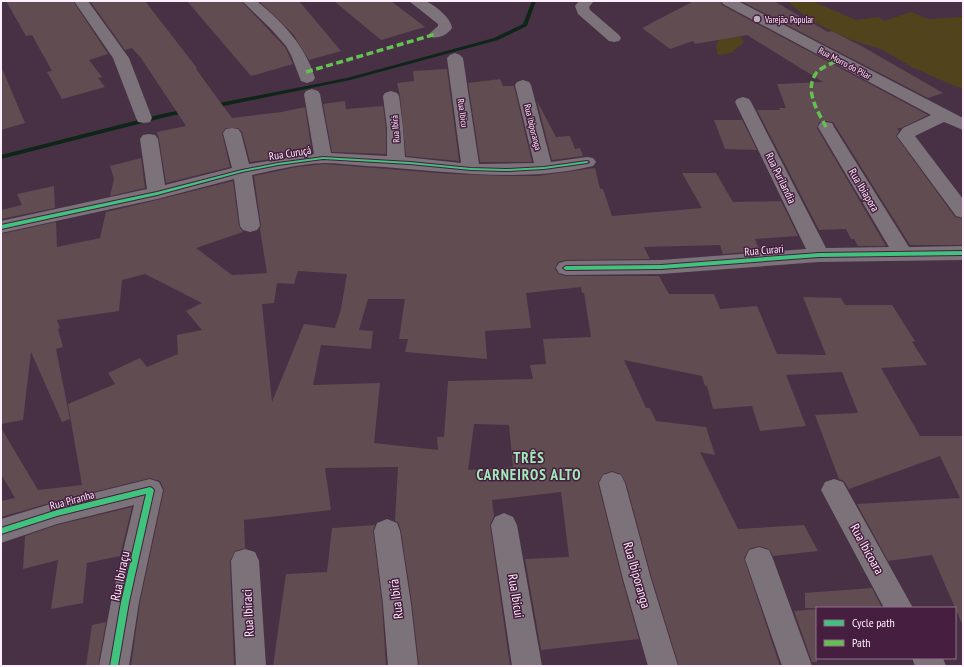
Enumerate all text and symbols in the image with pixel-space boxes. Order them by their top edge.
marker: Varejão Popular [752,14,762,24]
place label: Varejão Popular [764,14,814,26]
street label: Rua Morro do Pilar [817,45,874,82]
street label: Rua Ibicu [456,98,470,128]
street label: Rua Ibiporanga [522,103,544,152]
street label: Rua Ibirá [389,114,401,143]
street label: Rua Curuçá [268,143,312,163]
street label: Rua Purilandia [763,150,799,206]
street label: Rua Ibiapora [846,166,882,214]
street label: Rua Curari [744,241,784,259]
district label: TRÊS CARNEIROS ALTO [476,448,582,484]
street label: Rua Piranha [48,487,96,513]
street label: Rua Ibicoara [846,521,888,577]
street label: Rua Ibiporanga [619,540,655,610]
street label: Rua Ibiraçu [106,550,134,602]
street label: Rua Ibicui [504,573,528,619]
street label: Rua Ibirá [385,578,407,620]
street label: Rua Ibiraci [238,589,258,637]
legend [816,607,956,659]
text: Cycle path [852,615,895,630]
text: Path [852,635,870,650]

